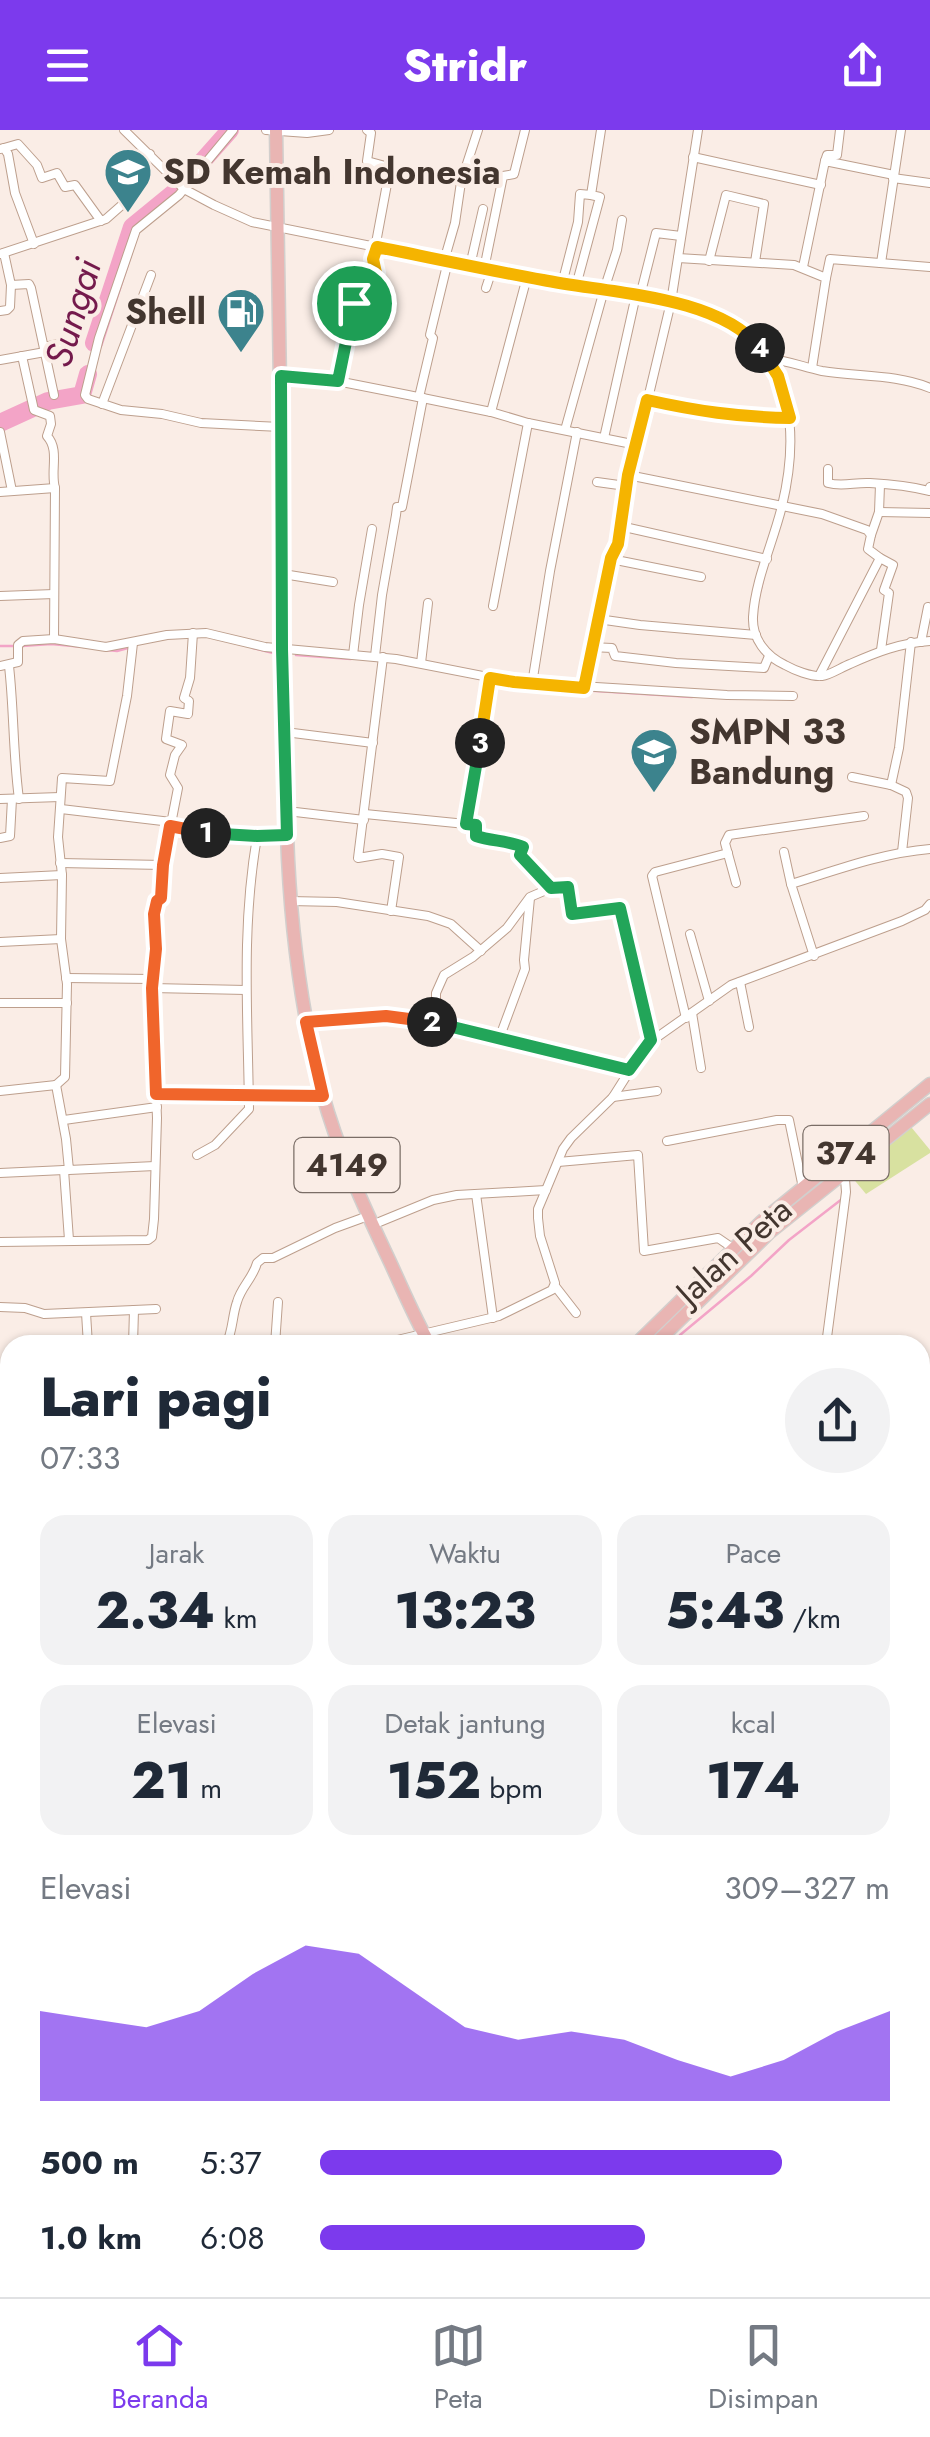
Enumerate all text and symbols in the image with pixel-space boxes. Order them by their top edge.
text: Stridr [403,33,527,98]
icon: menu [40,38,95,93]
icon: share [835,38,890,93]
school or university icon: SD Kemah Indonesia [102,146,154,214]
place label: SD Kemah Indonesia [163,147,501,197]
water label: Sungai [30,251,115,374]
pin [312,261,397,346]
icon: arrive [327,276,382,331]
fuel station icon: Shell [215,286,267,354]
place label: Shell [125,287,206,337]
pin: 4 [735,323,785,373]
text: 4 [750,327,770,368]
place label: SMPN 33 Bandung [689,707,846,797]
pin: 3 [455,718,505,768]
text: 3 [471,722,489,763]
school or university icon: SMPN 33 Bandung [628,726,680,794]
pin: 1 [181,808,231,858]
text: 1 [199,812,213,853]
pin: 2 [407,997,457,1047]
text: 2 [423,1001,441,1042]
road number: 374 [804,1126,888,1180]
road number: 4149 [294,1138,400,1192]
street label: Jalan Peta [662,1185,803,1319]
text: Lari pagi [40,1357,272,1437]
button: share [785,1368,890,1473]
text: 07:33 [40,1435,121,1481]
text: Jarak [149,1533,204,1574]
text: Waktu [429,1533,501,1574]
text: Pace [725,1533,781,1574]
text: 2.34 [96,1574,215,1647]
text: 13:23 [394,1574,536,1647]
text: 5:43 [666,1574,784,1647]
text: km [215,1598,258,1639]
text: /km [784,1598,841,1639]
text: Elevasi [137,1703,217,1744]
text: Detak jantung [384,1703,546,1744]
text: kcal [731,1703,776,1744]
text: 21 [131,1744,192,1817]
text: 152 [387,1744,481,1817]
text: 174 [706,1744,800,1817]
text: m [192,1768,222,1809]
text: bpm [481,1768,543,1809]
text: Elevasi [40,1865,132,1911]
text: 309–327 m [724,1865,890,1911]
text: 500 m [40,2140,139,2186]
text: 5:37 [200,2140,261,2186]
text: 1.0 km [40,2215,142,2261]
text: 6:08 [200,2215,265,2261]
tab: Beranda [111,2318,208,2419]
tab: Peta [431,2318,486,2419]
tab: Disimpan [708,2318,819,2419]

